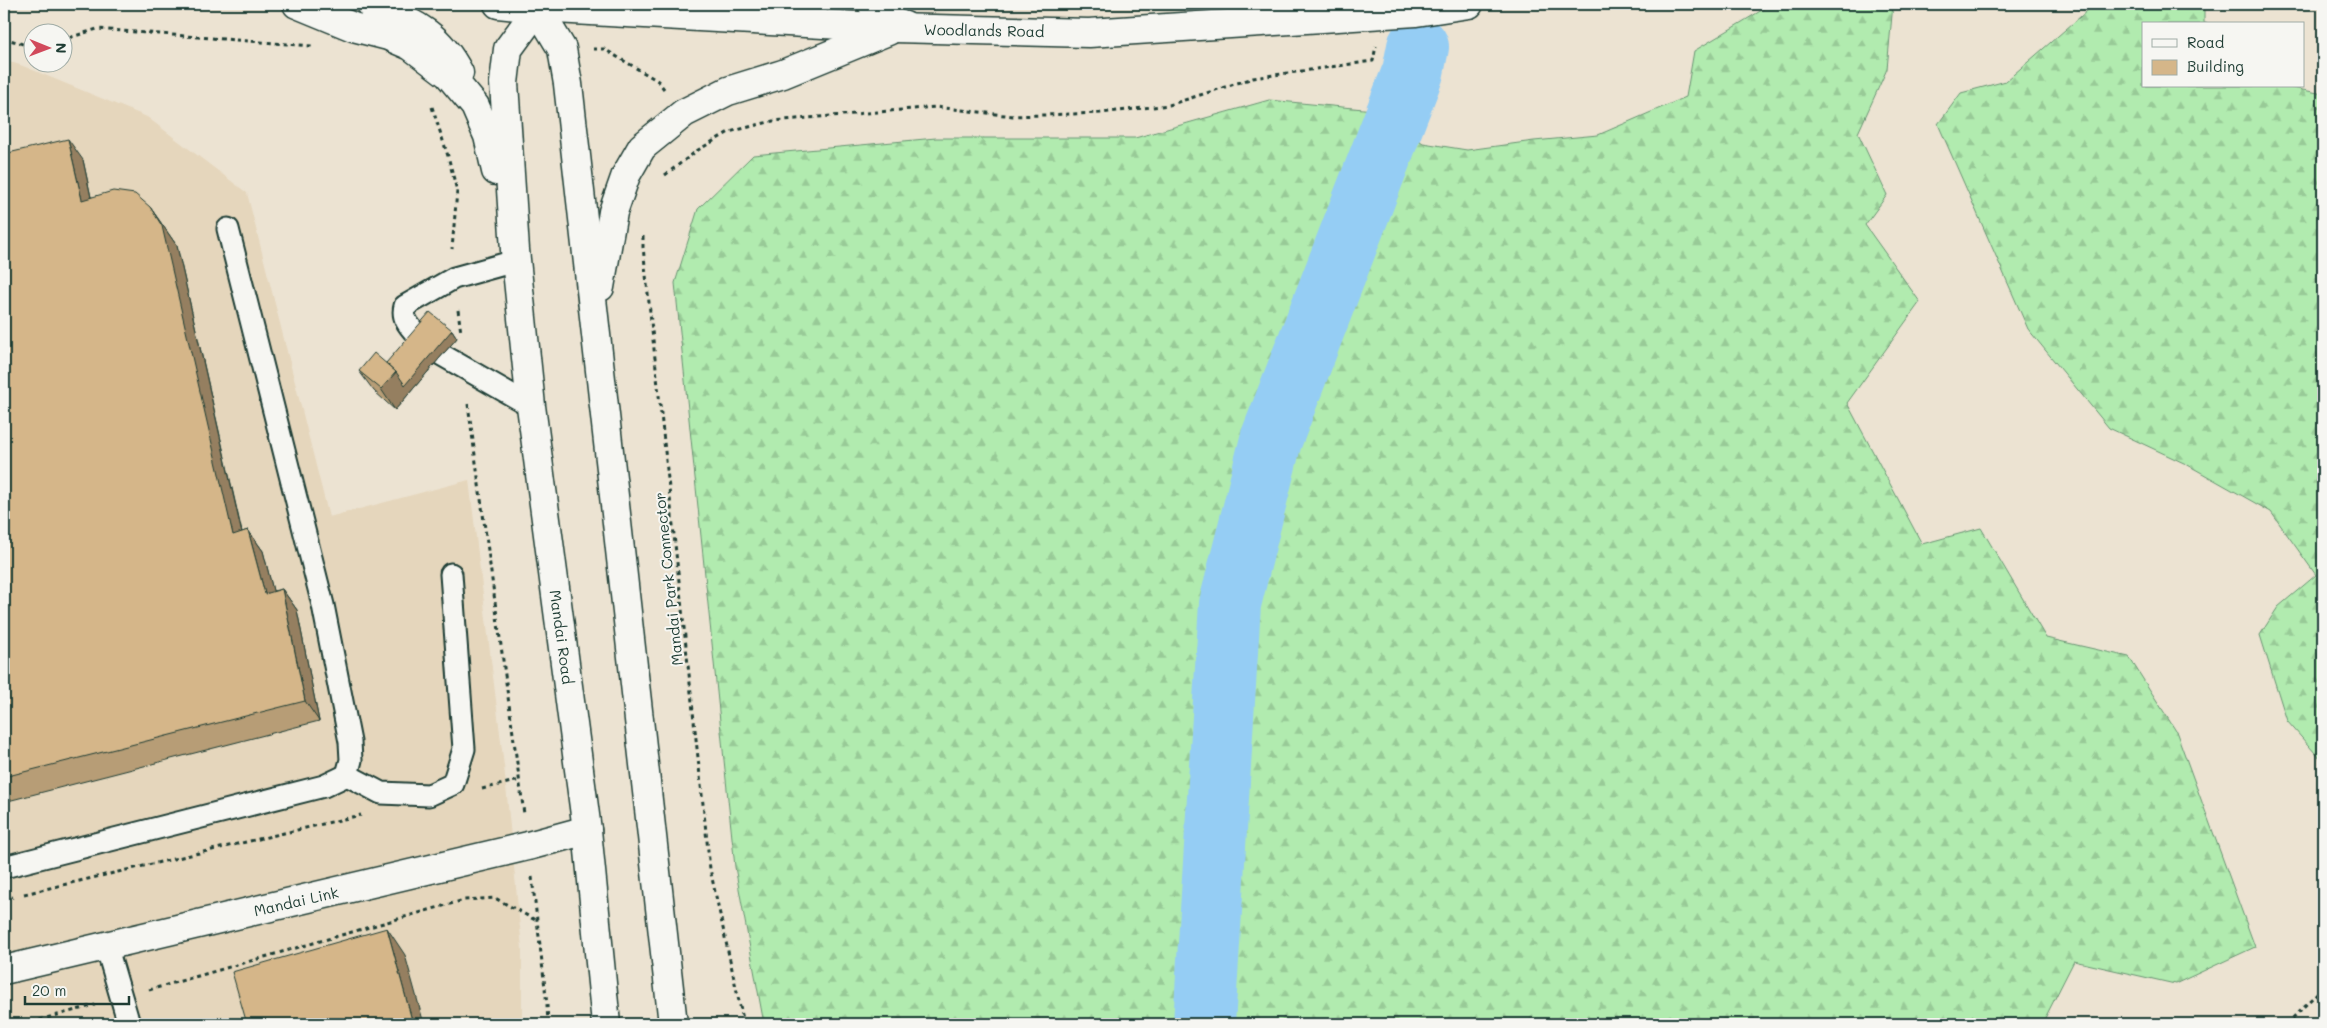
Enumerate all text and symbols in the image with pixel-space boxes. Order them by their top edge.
street label: Woodlands Road [923,19,1045,41]
north arrow [22,22,72,72]
legend [2142,22,2304,88]
text: Road [2187,32,2224,52]
text: N [52,43,71,54]
text: Building [2187,56,2244,76]
street label: Mandai Park Connector [649,491,687,667]
street label: Mandai Road [545,588,579,686]
street label: Mandai Link [252,882,340,920]
scale bar [25,973,129,1005]
text: 20 m [32,980,66,1000]

